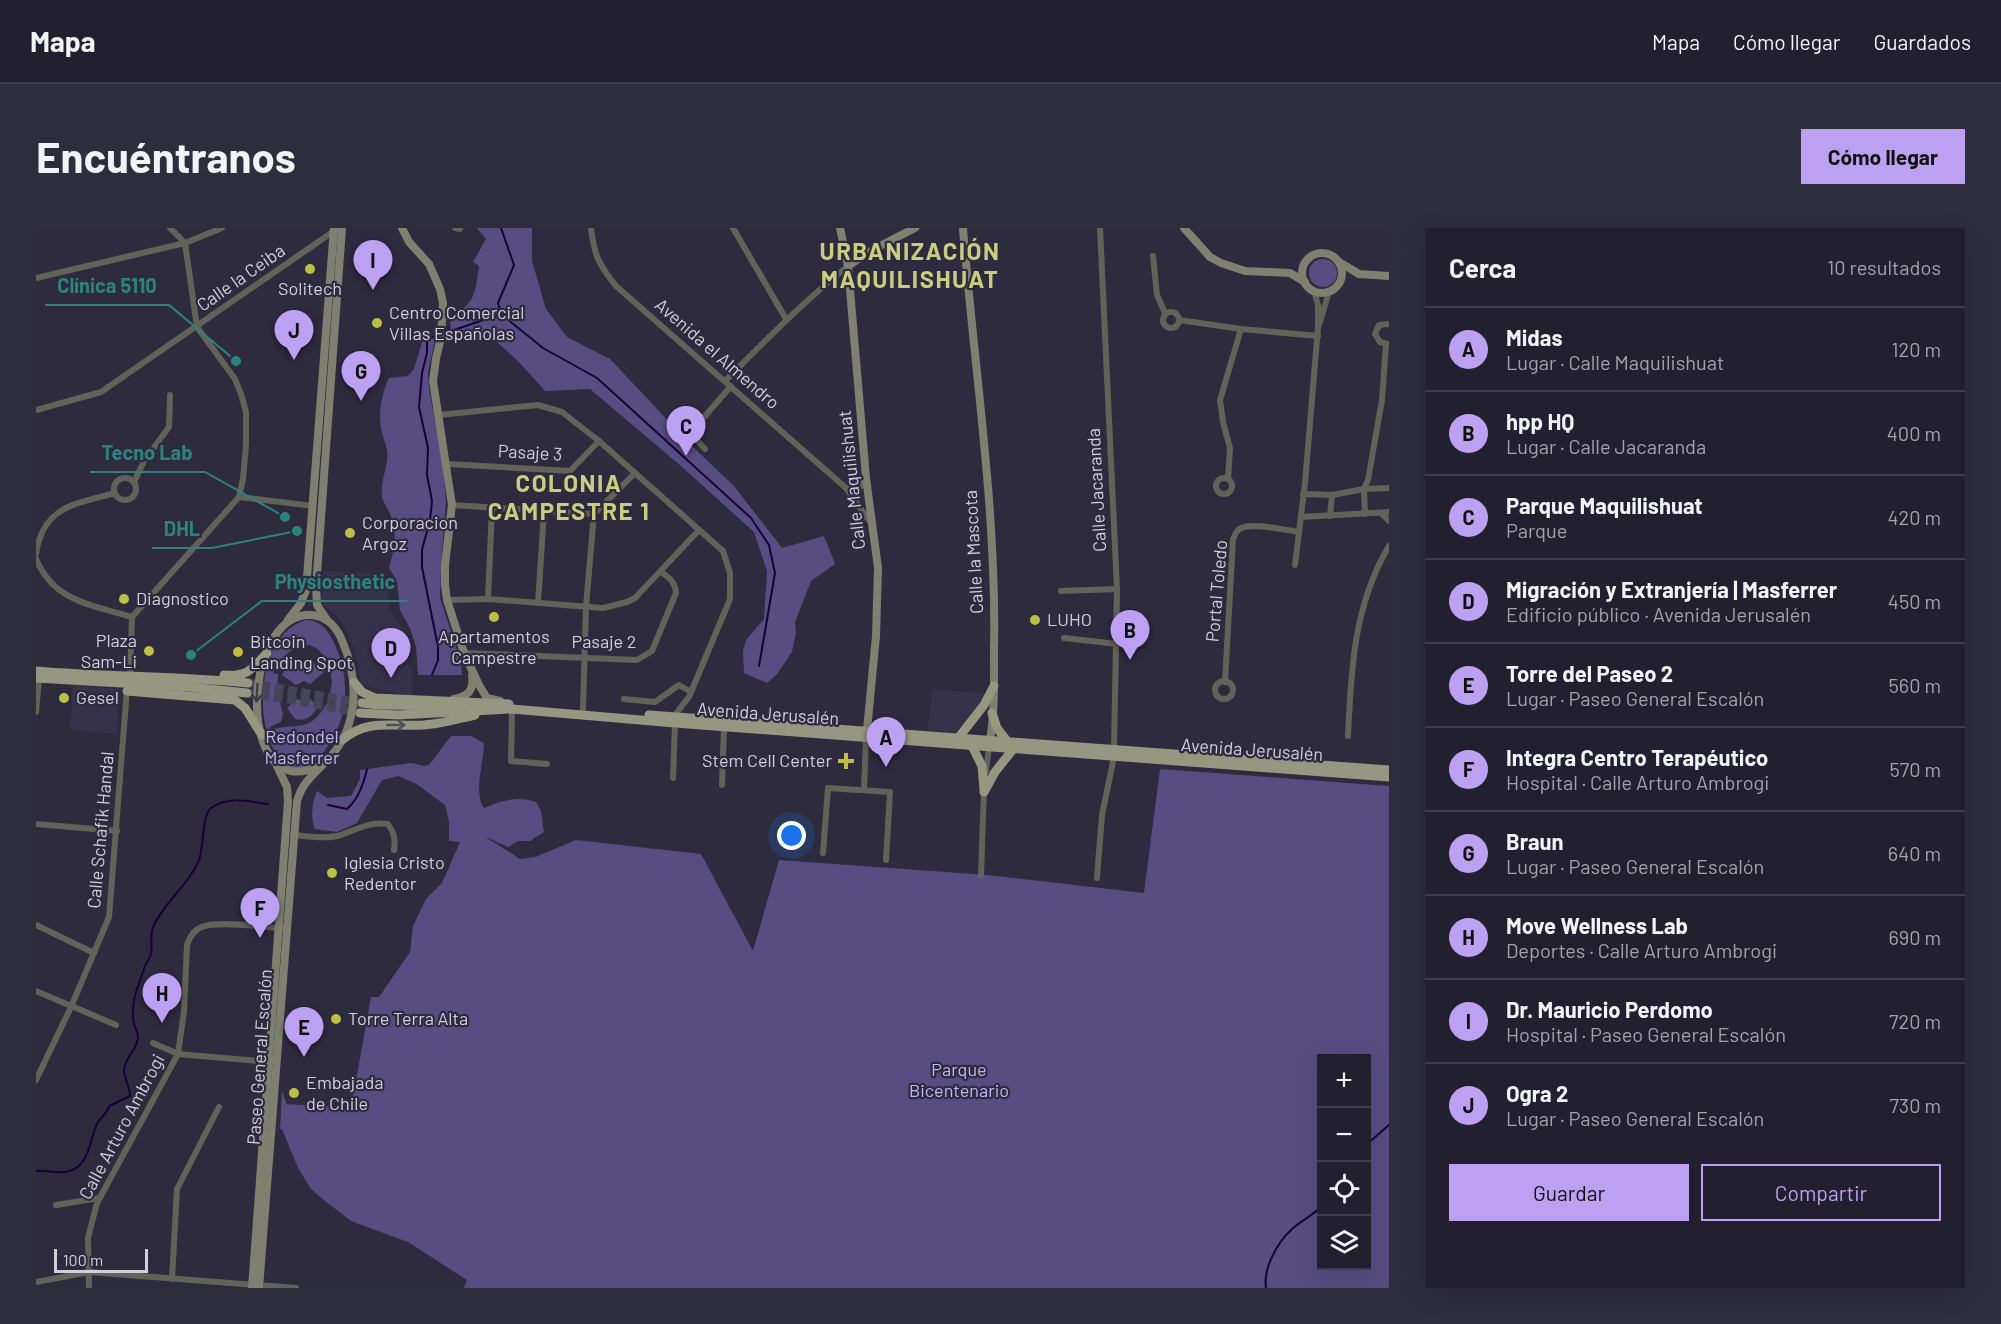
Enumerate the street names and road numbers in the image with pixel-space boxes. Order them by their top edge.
street label: Calle la Ceiba [192,239,289,316]
street label: Avenida el Almendro [651,293,784,413]
street label: Calle Maquilishuat [833,409,869,551]
street label: Calle Jacaranda [1082,428,1110,553]
street label: Pasaje 3 [497,439,563,465]
street label: Calle la Mascota [959,490,987,614]
street label: Portal Toledo [1201,539,1231,643]
street label: Pasaje 2 [572,630,636,652]
street label: Avenida Jerusalén [696,697,840,729]
street label: Avenida Jerusalén [1180,733,1324,765]
street label: Calle Schafik Handal [82,750,118,909]
street label: Paseo General Escalón [242,968,276,1146]
street label: Calle Arturo Ambrogi [74,1050,169,1203]

